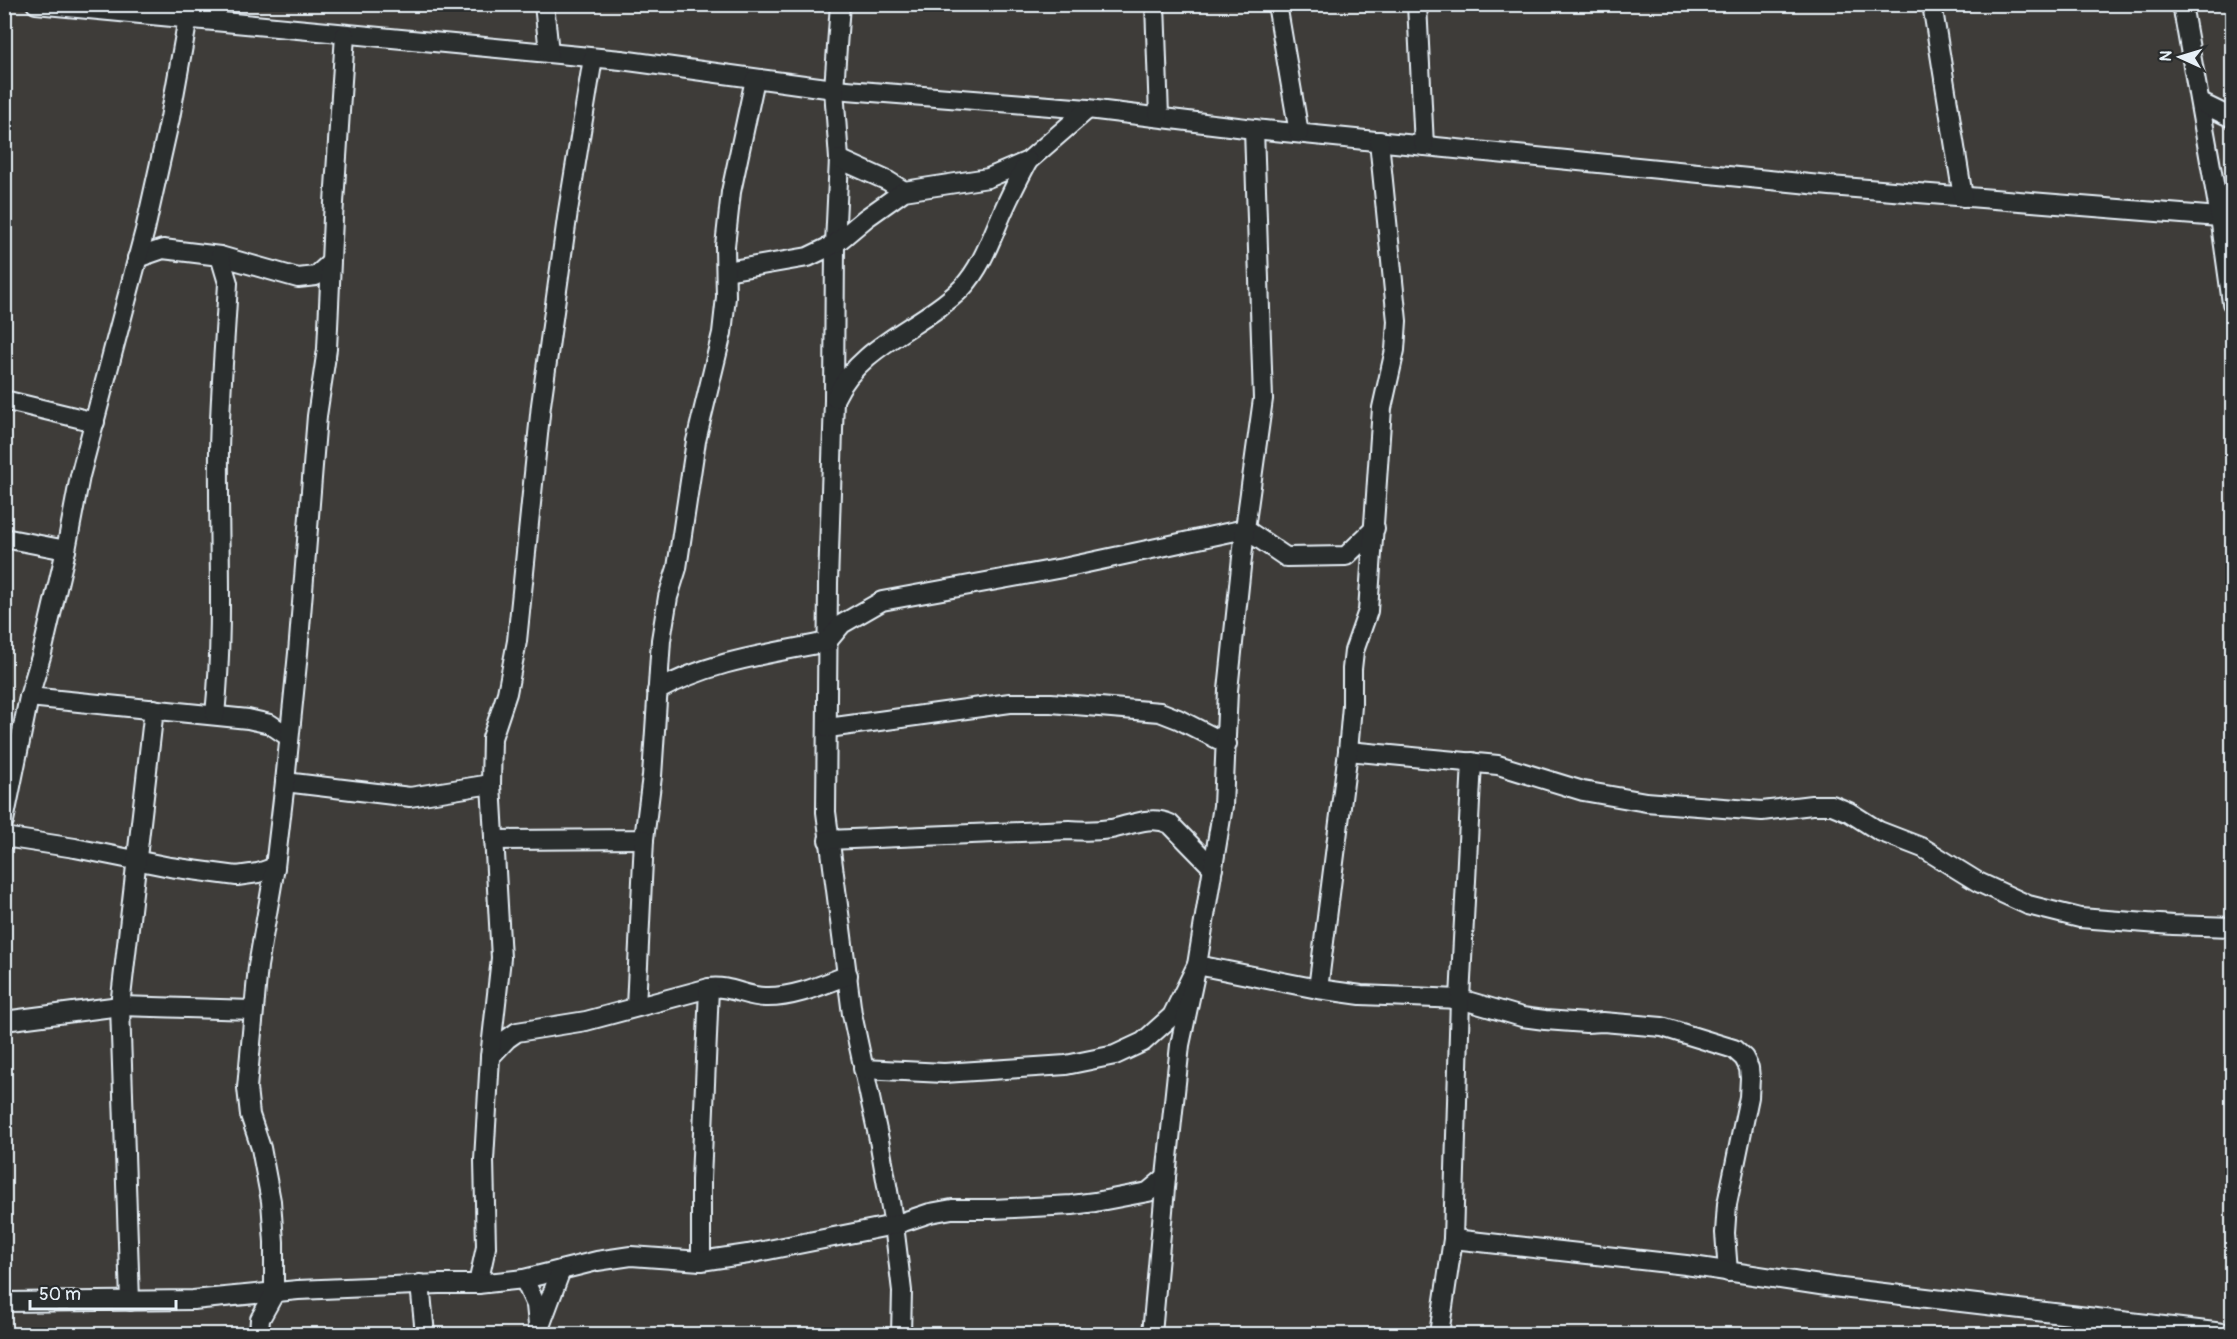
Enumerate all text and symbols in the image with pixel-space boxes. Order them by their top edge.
north arrow [2150,27,2210,87]
text: N [2156,50,2176,62]
scale bar [30,1273,176,1311]
text: 50 m [39,1283,81,1306]

